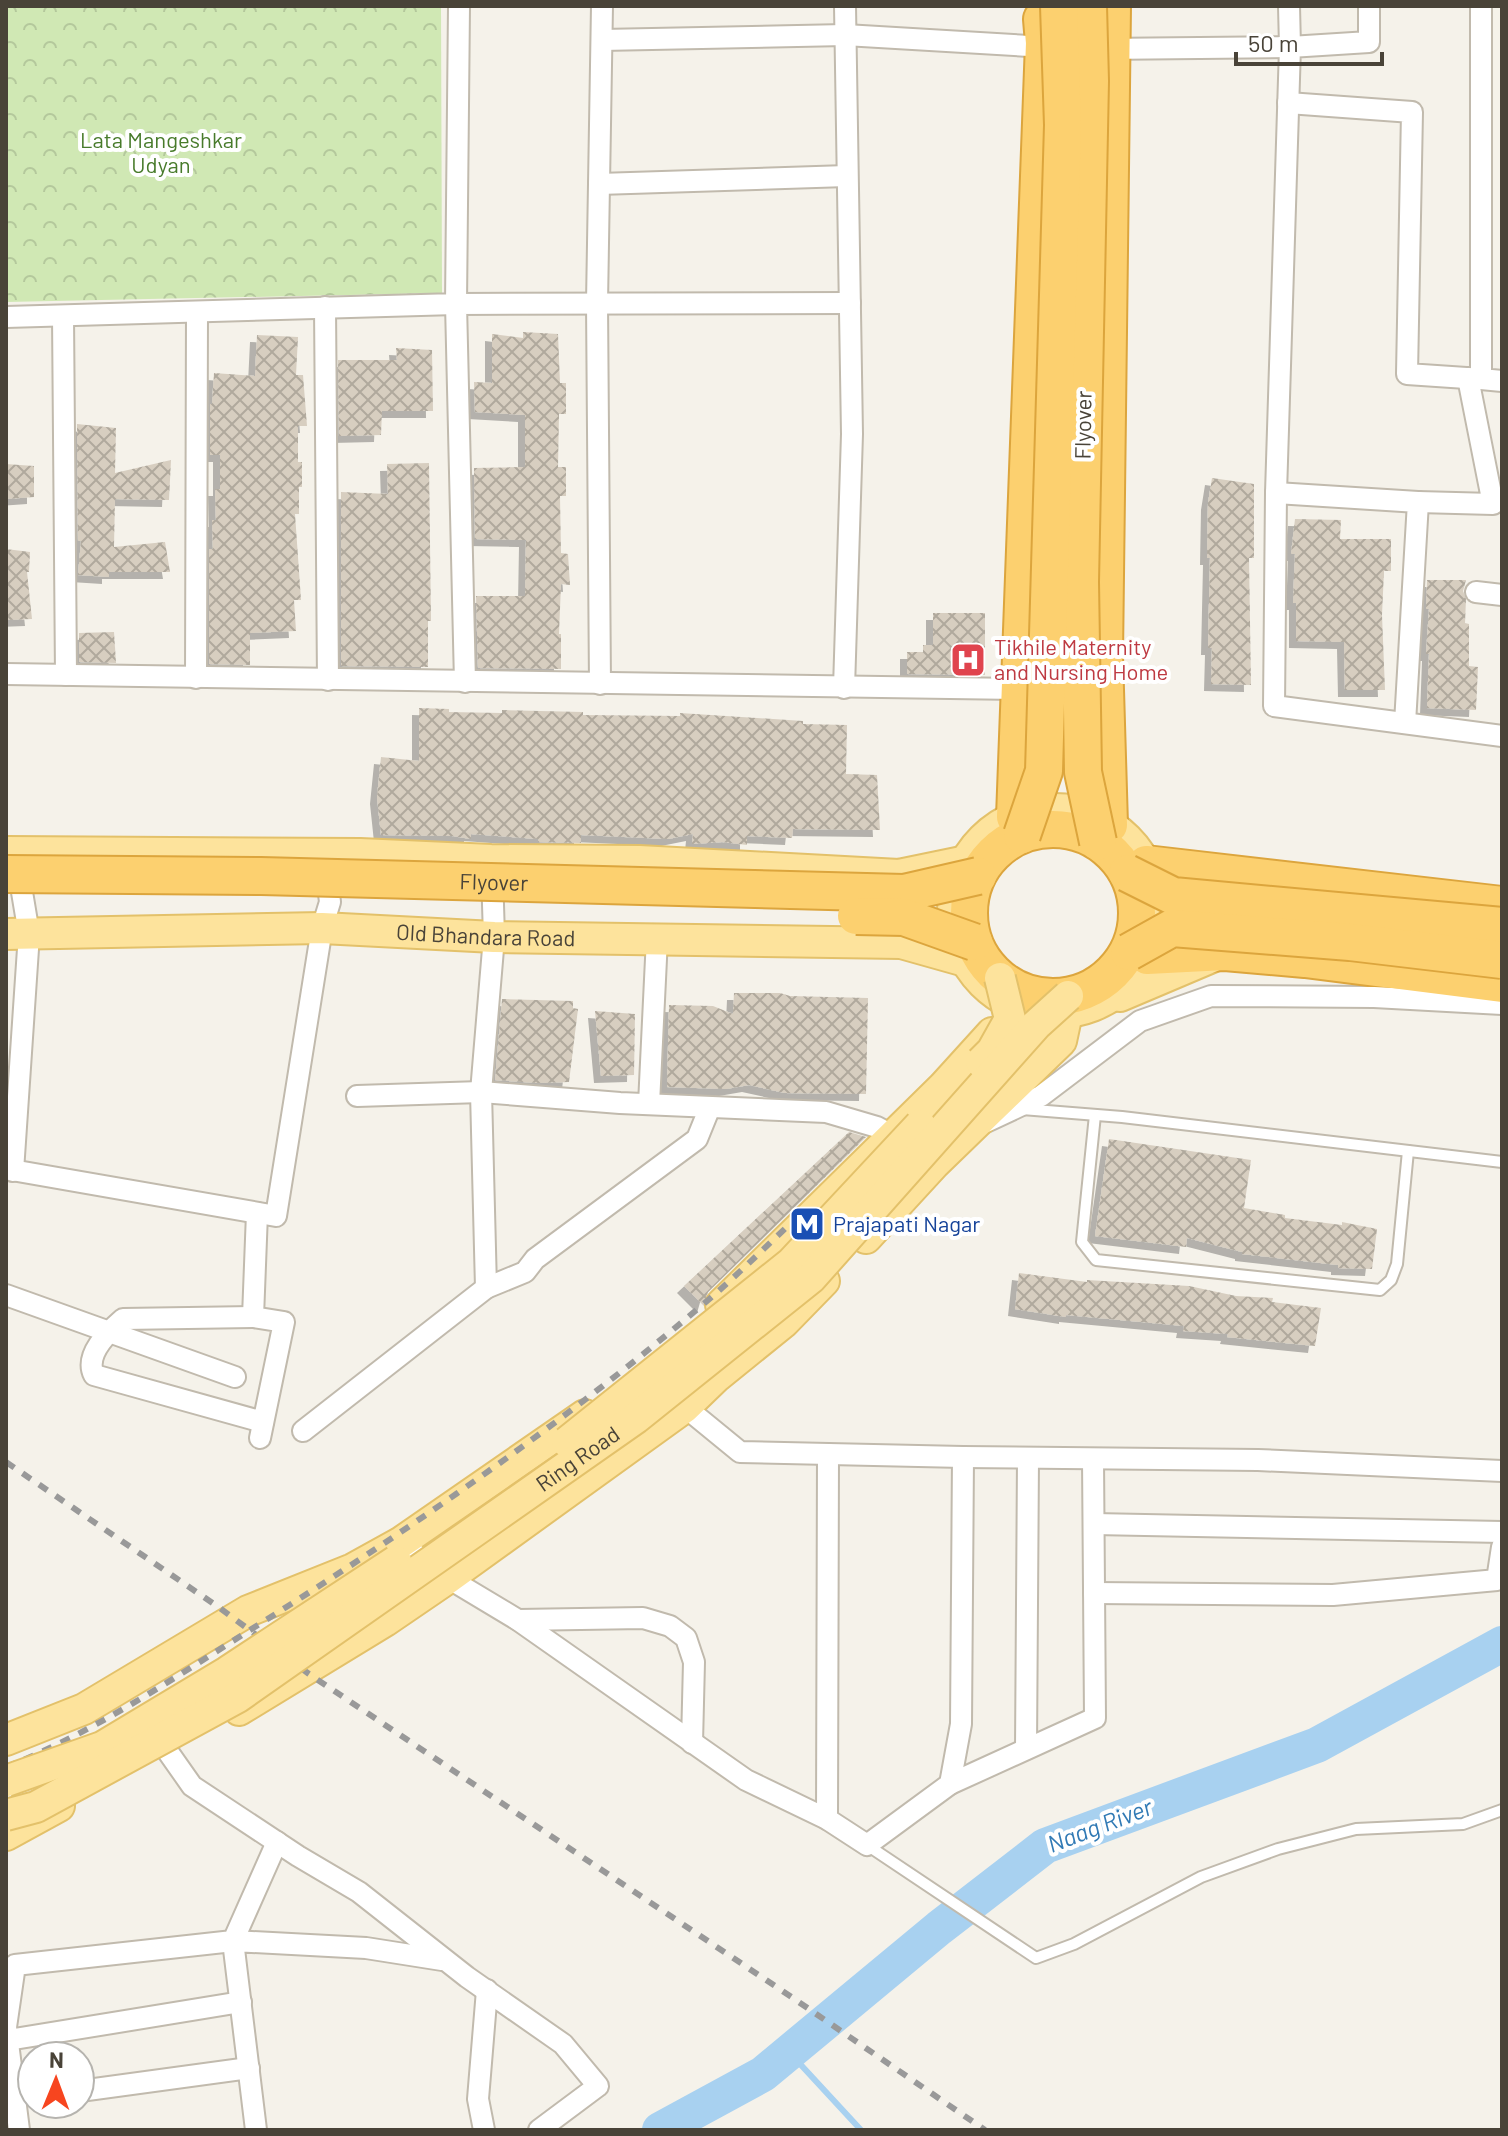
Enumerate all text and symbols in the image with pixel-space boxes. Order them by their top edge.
scale bar [1236,16,1382,66]
text: 50 m [1248,28,1299,57]
park label: Lata Mangeshkar Udyan [80,126,242,177]
street label: Flyover [1068,390,1096,460]
place label: Tikhile Maternity and Nursing Home [994,633,1168,684]
hospital icon: Tikhile Maternity and Nursing Home [949,641,987,679]
street label: Flyover [459,867,529,895]
street label: Old Bhandara Road [396,918,576,950]
metro station icon: Prajapati Nagar [788,1205,826,1243]
place label: Prajapati Nagar [833,1210,980,1236]
street label: Ring Road [531,1420,624,1496]
water label: Naag River [1043,1791,1157,1858]
north arrow [16,2040,96,2120]
text: N [49,2046,64,2072]

